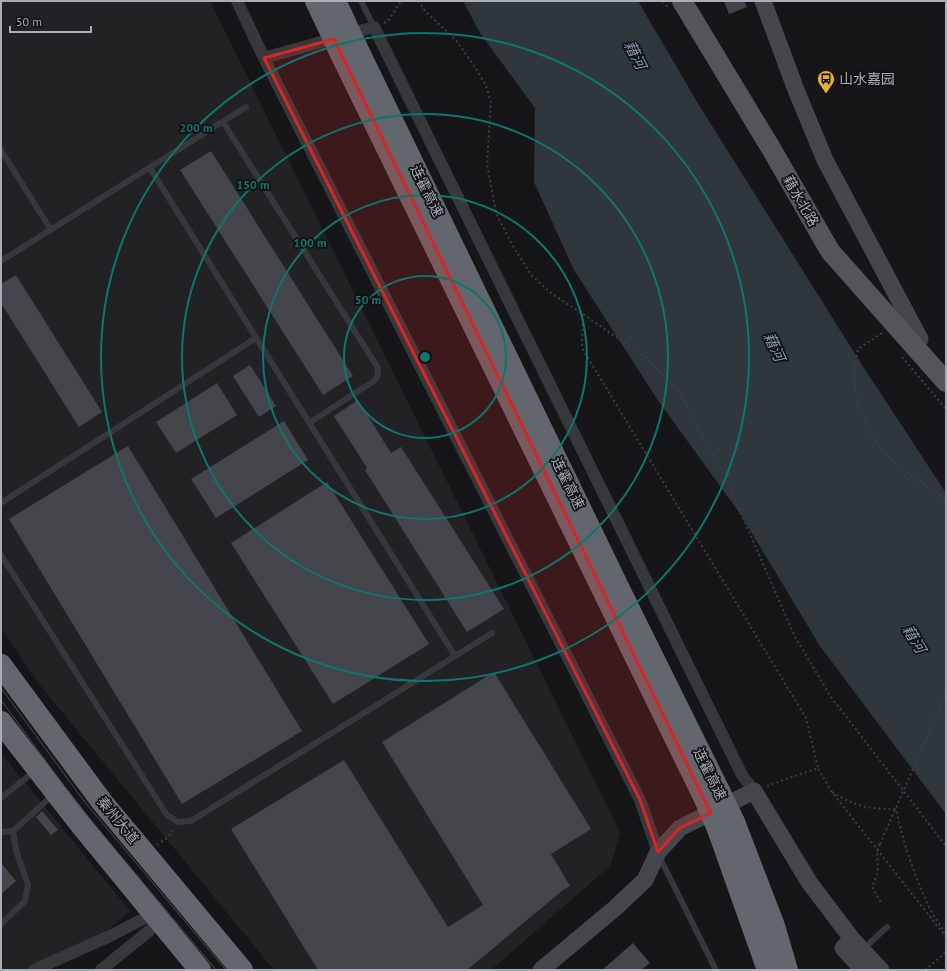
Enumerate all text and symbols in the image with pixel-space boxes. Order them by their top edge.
scale bar [10,8,91,34]
text: 50 m [16,14,42,29]
water label: 藉河 [620,37,652,75]
bus stop icon: 山水嘉园 [816,69,836,94]
place label: 山水嘉园 [839,70,895,88]
text: 200 m [179,120,213,135]
street label: 连霍高速 [407,162,447,220]
street label: 藉水北路 [779,172,823,230]
text: 150 m [236,177,270,192]
text: 100 m [293,235,327,250]
text: 50 m [355,292,381,307]
water label: 藉河 [760,329,791,367]
centre of rings [418,350,432,364]
street label: 连霍高速 [548,454,588,512]
water label: 藉河 [899,621,932,659]
street label: 连霍高速 [690,745,730,803]
street label: 秦州大道 [93,793,143,847]

